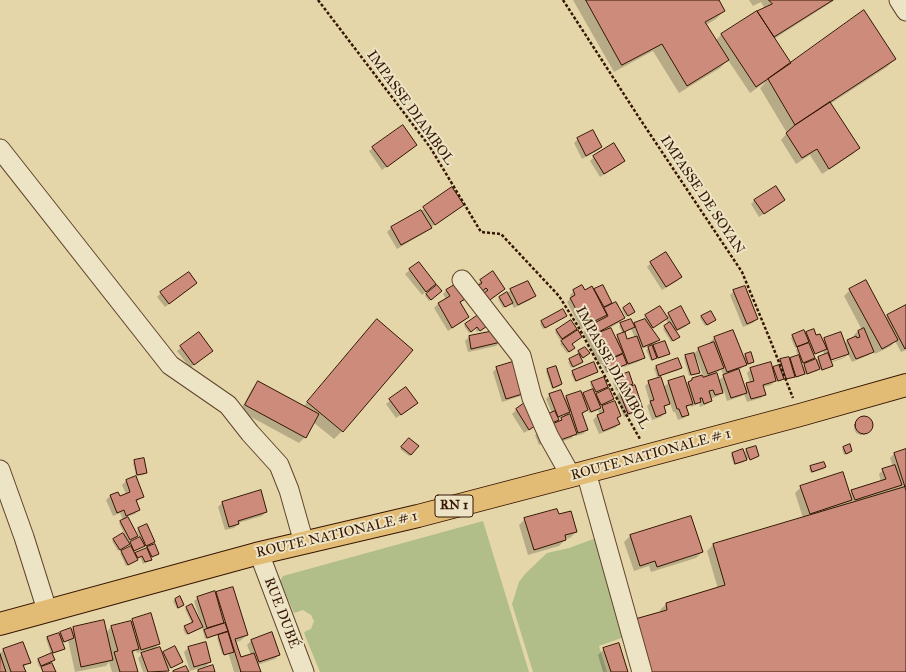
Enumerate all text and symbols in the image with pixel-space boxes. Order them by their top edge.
street label: IMPASSE DIAMBOL [363,47,457,169]
street label: IMPASSE DE SOYAN [656,133,748,257]
street label: IMPASSE DIAMBOL [571,304,653,432]
street label: ROUTE NATIONALE # 1 [569,426,733,484]
road number: RN 1 [435,495,473,517]
street label: ROUTE NATIONALE # 1 [255,508,419,562]
street label: RUE DUBÉ [260,575,302,651]

